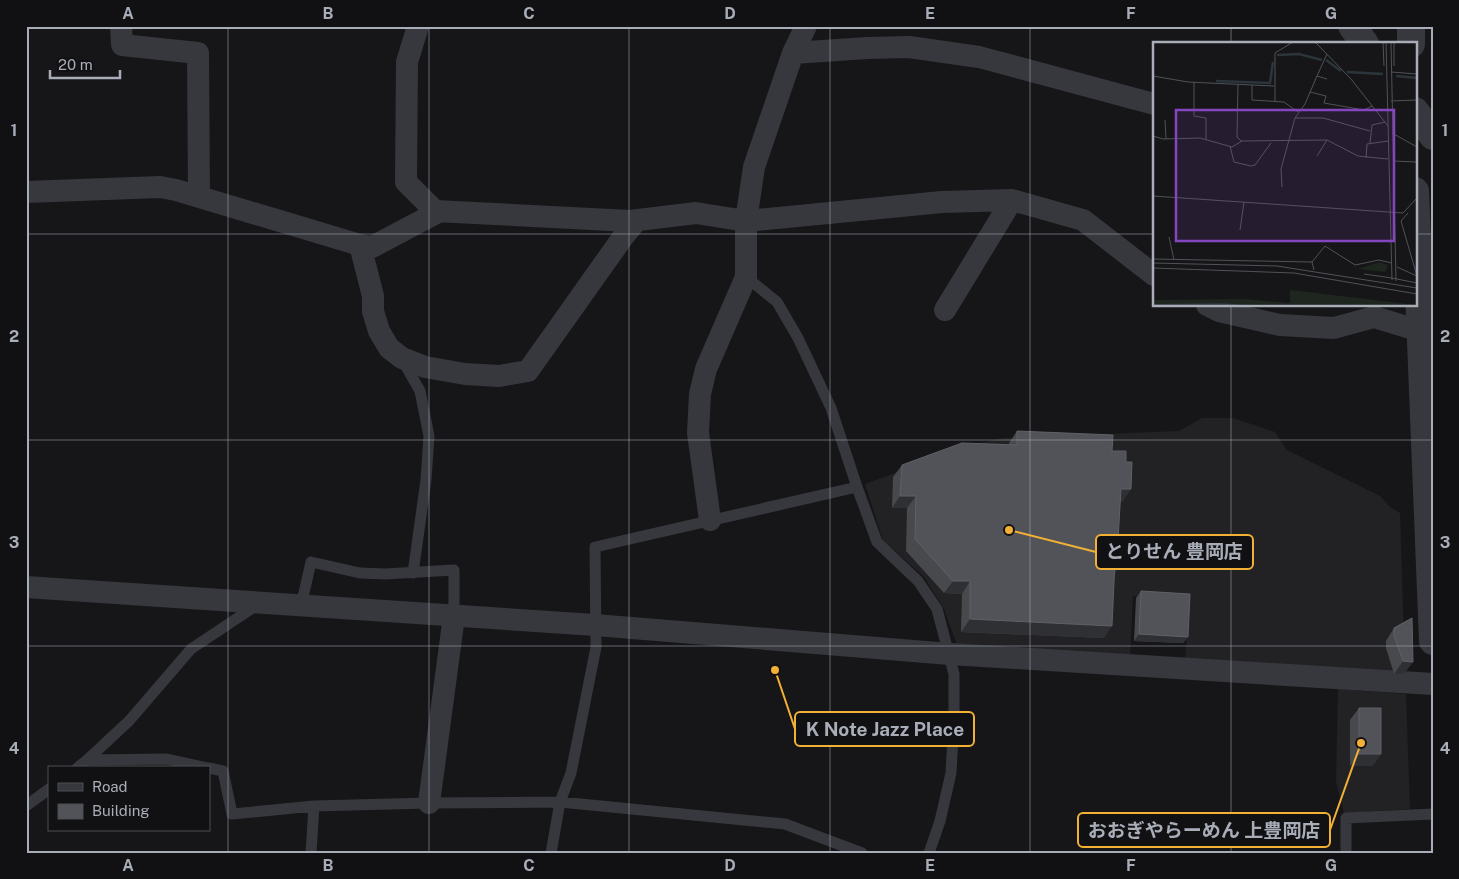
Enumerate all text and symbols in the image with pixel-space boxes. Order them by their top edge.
text: A [122,4,134,23]
text: B [323,4,334,23]
text: C [523,4,535,23]
text: D [724,4,736,23]
text: E [925,4,935,23]
text: F [1126,4,1136,23]
text: G [1325,4,1337,23]
inset map [1153,42,1416,306]
scale bar [50,48,120,80]
text: 20 m [58,56,93,73]
text: 1 [11,121,17,140]
text: 1 [1442,121,1448,140]
text: 2 [9,327,19,346]
text: 2 [1440,327,1450,346]
text: 3 [9,533,19,552]
text: 3 [1440,533,1450,552]
callout: とりせん 豊岡店 [1096,535,1253,569]
text: とりせん 豊岡店 [1105,540,1243,562]
callout: K Note Jazz Place [795,712,974,746]
text: K Note Jazz Place [806,718,964,740]
text: 4 [9,739,20,758]
text: 4 [1440,739,1451,758]
legend [48,766,210,832]
text: Road [92,778,128,795]
text: Building [92,802,150,819]
callout: おおぎやらーめん 上豊岡店 [1078,813,1330,847]
text: おおぎやらーめん 上豊岡店 [1088,819,1320,841]
text: A [122,856,134,875]
text: B [323,856,334,875]
text: C [523,856,535,875]
text: D [724,856,736,875]
text: E [925,856,935,875]
text: F [1126,856,1136,875]
text: G [1325,856,1337,875]

